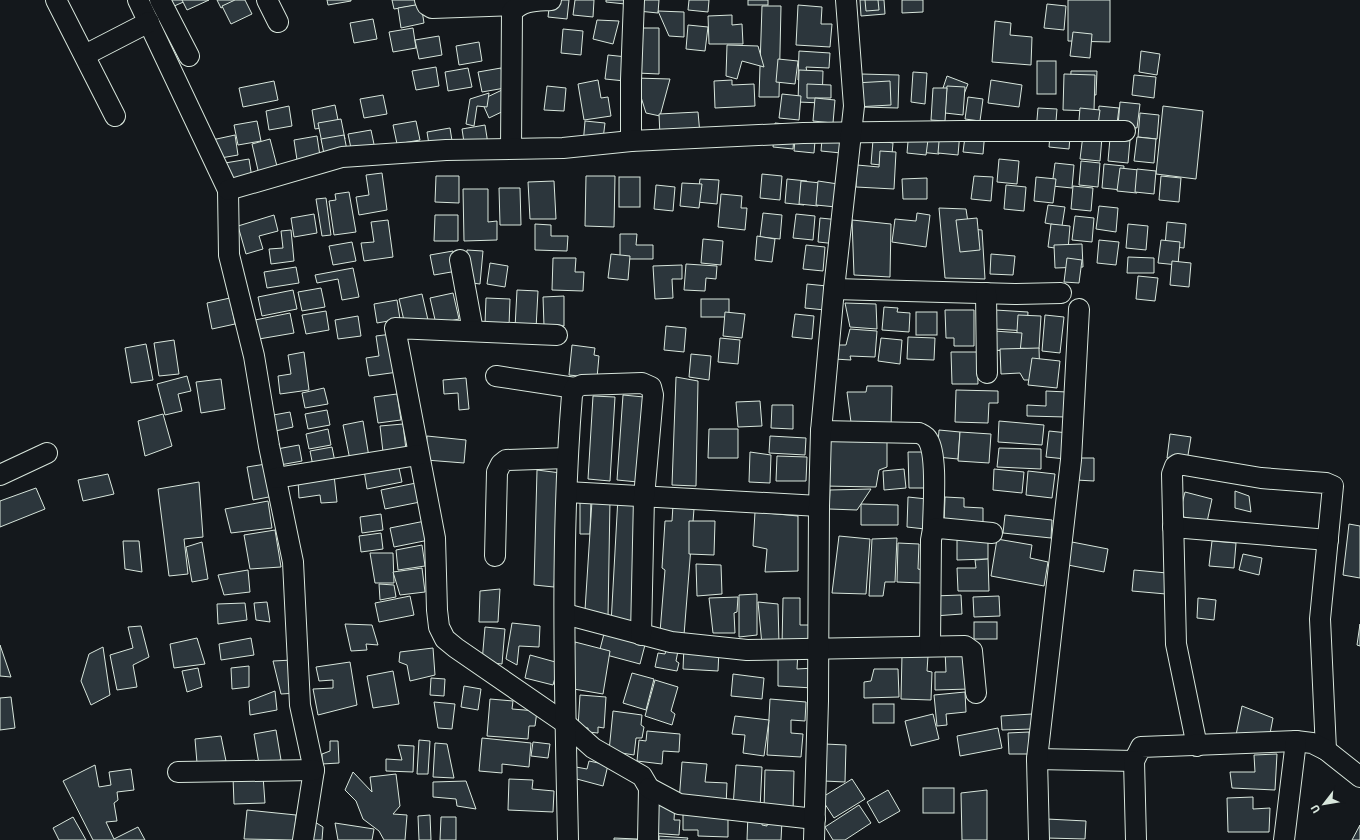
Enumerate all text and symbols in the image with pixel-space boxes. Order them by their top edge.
north arrow [1304,784,1344,824]
text: U [1307,802,1323,816]

